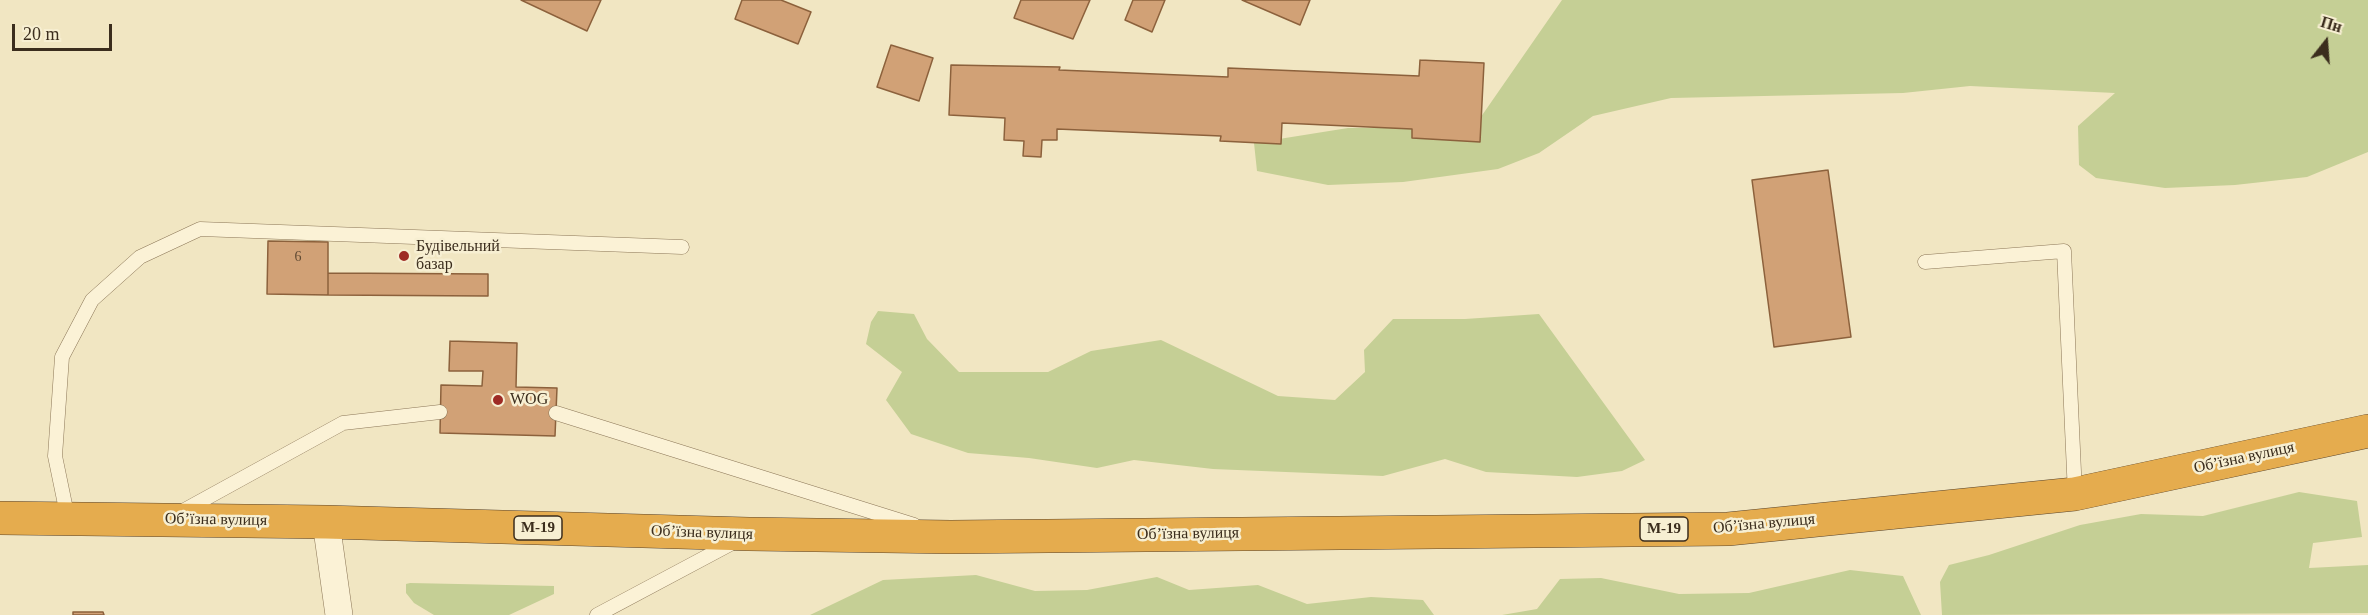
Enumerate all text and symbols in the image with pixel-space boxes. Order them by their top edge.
scale bar [15,12,116,50]
north arrow [2296,12,2356,72]
text: Пн [2319,13,2344,36]
text: 20 m [23,24,60,44]
place label: Будівельний базар [416,237,500,275]
house number: 6 [294,249,302,265]
marker: Будівельний базар [397,249,411,263]
place label: WOG [510,390,548,410]
marker: WOG [491,393,505,407]
street label: Обʼїзна вулиця [2192,438,2296,478]
street label: Обʼїзна вулиця [165,510,267,530]
street label: Обʼїзна вулиця [1712,510,1816,538]
road number: М-19 [514,516,562,540]
road number: М-19 [1640,517,1688,541]
street label: Обʼїзна вулиця [651,522,753,544]
street label: Обʼїзна вулиця [1137,524,1239,544]

